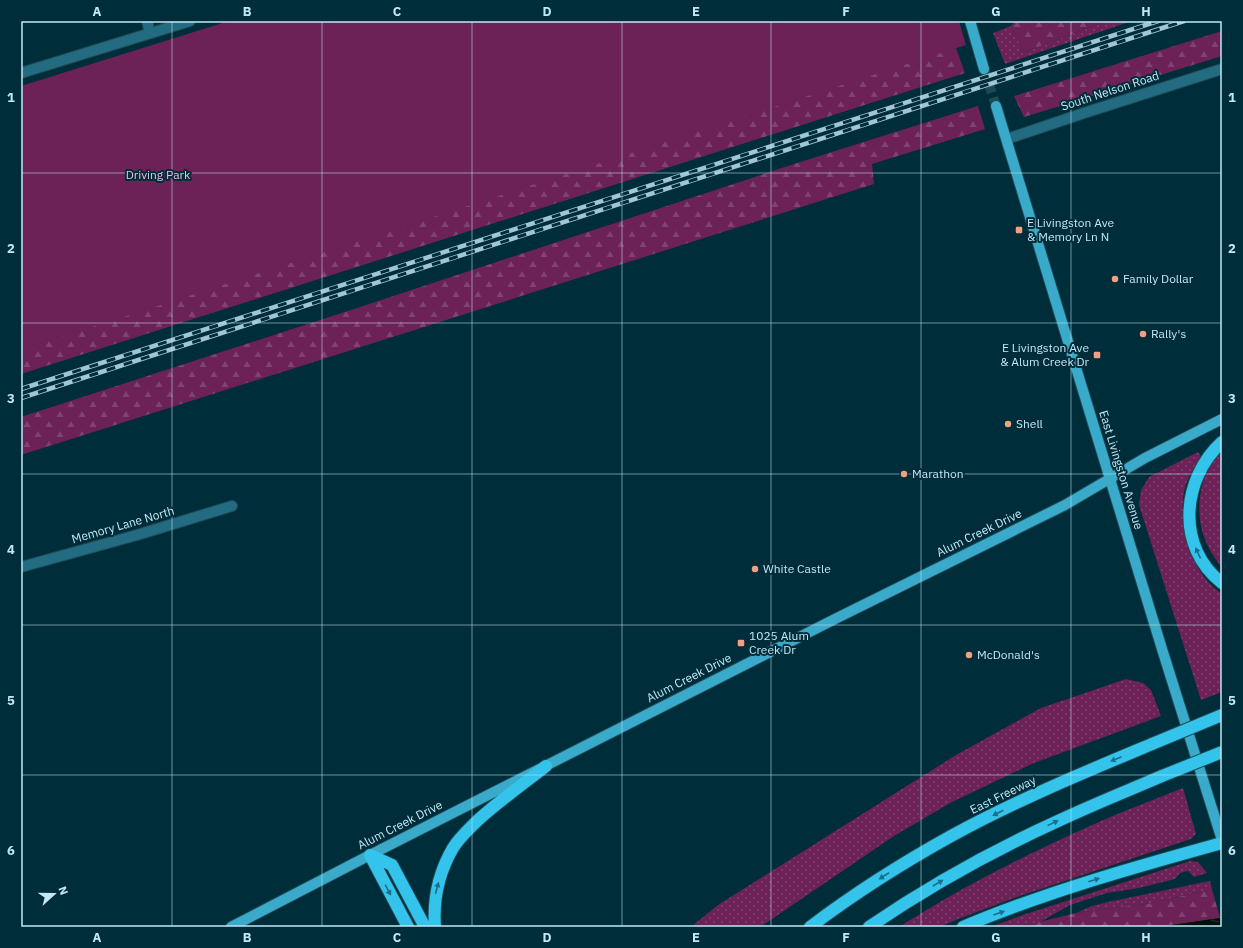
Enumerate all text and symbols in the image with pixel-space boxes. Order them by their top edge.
text: A [93,3,102,20]
text: B [243,3,252,20]
text: C [393,3,402,20]
text: D [542,3,552,20]
text: E [692,3,700,20]
text: F [842,3,850,20]
text: G [991,3,1001,20]
text: H [1141,3,1151,20]
street label: South Nelson Road [1059,68,1161,113]
text: 1 [7,89,15,106]
text: 1 [1228,89,1236,106]
park label: Driving Park [126,167,191,182]
place label: E Livingston Ave & Memory Ln N [1027,215,1114,244]
marker: E Livingston Ave & Memory Ln N [1014,225,1024,235]
text: 2 [7,240,15,257]
text: 2 [1228,240,1236,257]
place label: Family Dollar [1123,271,1194,286]
marker: Family Dollar [1110,274,1120,284]
place label: Rally's [1151,326,1186,341]
marker: Rally's [1138,329,1148,339]
place label: E Livingston Ave & Alum Creek Dr [1000,340,1090,369]
marker: E Livingston Ave & Alum Creek Dr [1092,350,1102,360]
text: 3 [7,390,15,407]
text: 3 [1228,390,1236,407]
street label: East Livingston Avenue [1096,409,1147,532]
place label: Shell [1016,416,1043,431]
marker: Shell [1003,419,1013,429]
place label: Marathon [912,466,963,481]
marker: Marathon [899,469,909,479]
street label: Memory Lane North [70,503,176,546]
street label: Alum Creek Drive [934,505,1024,560]
text: 4 [7,541,15,558]
text: 4 [1228,541,1236,558]
one-way arrow [1195,547,1201,559]
place label: White Castle [763,561,831,576]
marker: White Castle [750,564,760,574]
place label: 1025 Alum Creek Dr [749,628,809,657]
marker: 1025 Alum Creek Dr [736,638,746,648]
place label: McDonald's [977,647,1040,662]
street label: Alum Creek Drive [644,650,734,705]
marker: McDonald's [964,650,974,660]
text: 5 [7,692,15,709]
text: 5 [1228,692,1236,709]
one-way arrow [1110,756,1122,762]
street label: East Freeway [967,772,1038,817]
street label: Alum Creek Drive [355,797,445,852]
one-way arrow [992,809,1003,816]
one-way arrow [1047,820,1059,826]
text: 6 [7,842,15,859]
text: 6 [1228,842,1236,859]
one-way arrow [879,872,889,880]
north arrow [34,874,74,914]
one-way arrow [1089,877,1101,883]
one-way arrow [932,880,944,887]
one-way arrow [435,882,441,895]
text: N [55,884,71,897]
one-way arrow [385,884,391,895]
one-way arrow [993,909,1005,915]
text: A [93,929,102,946]
text: B [243,929,252,946]
text: C [393,929,402,946]
text: D [542,929,552,946]
text: E [692,929,700,946]
text: F [842,929,850,946]
text: G [991,929,1001,946]
text: H [1141,929,1151,946]

